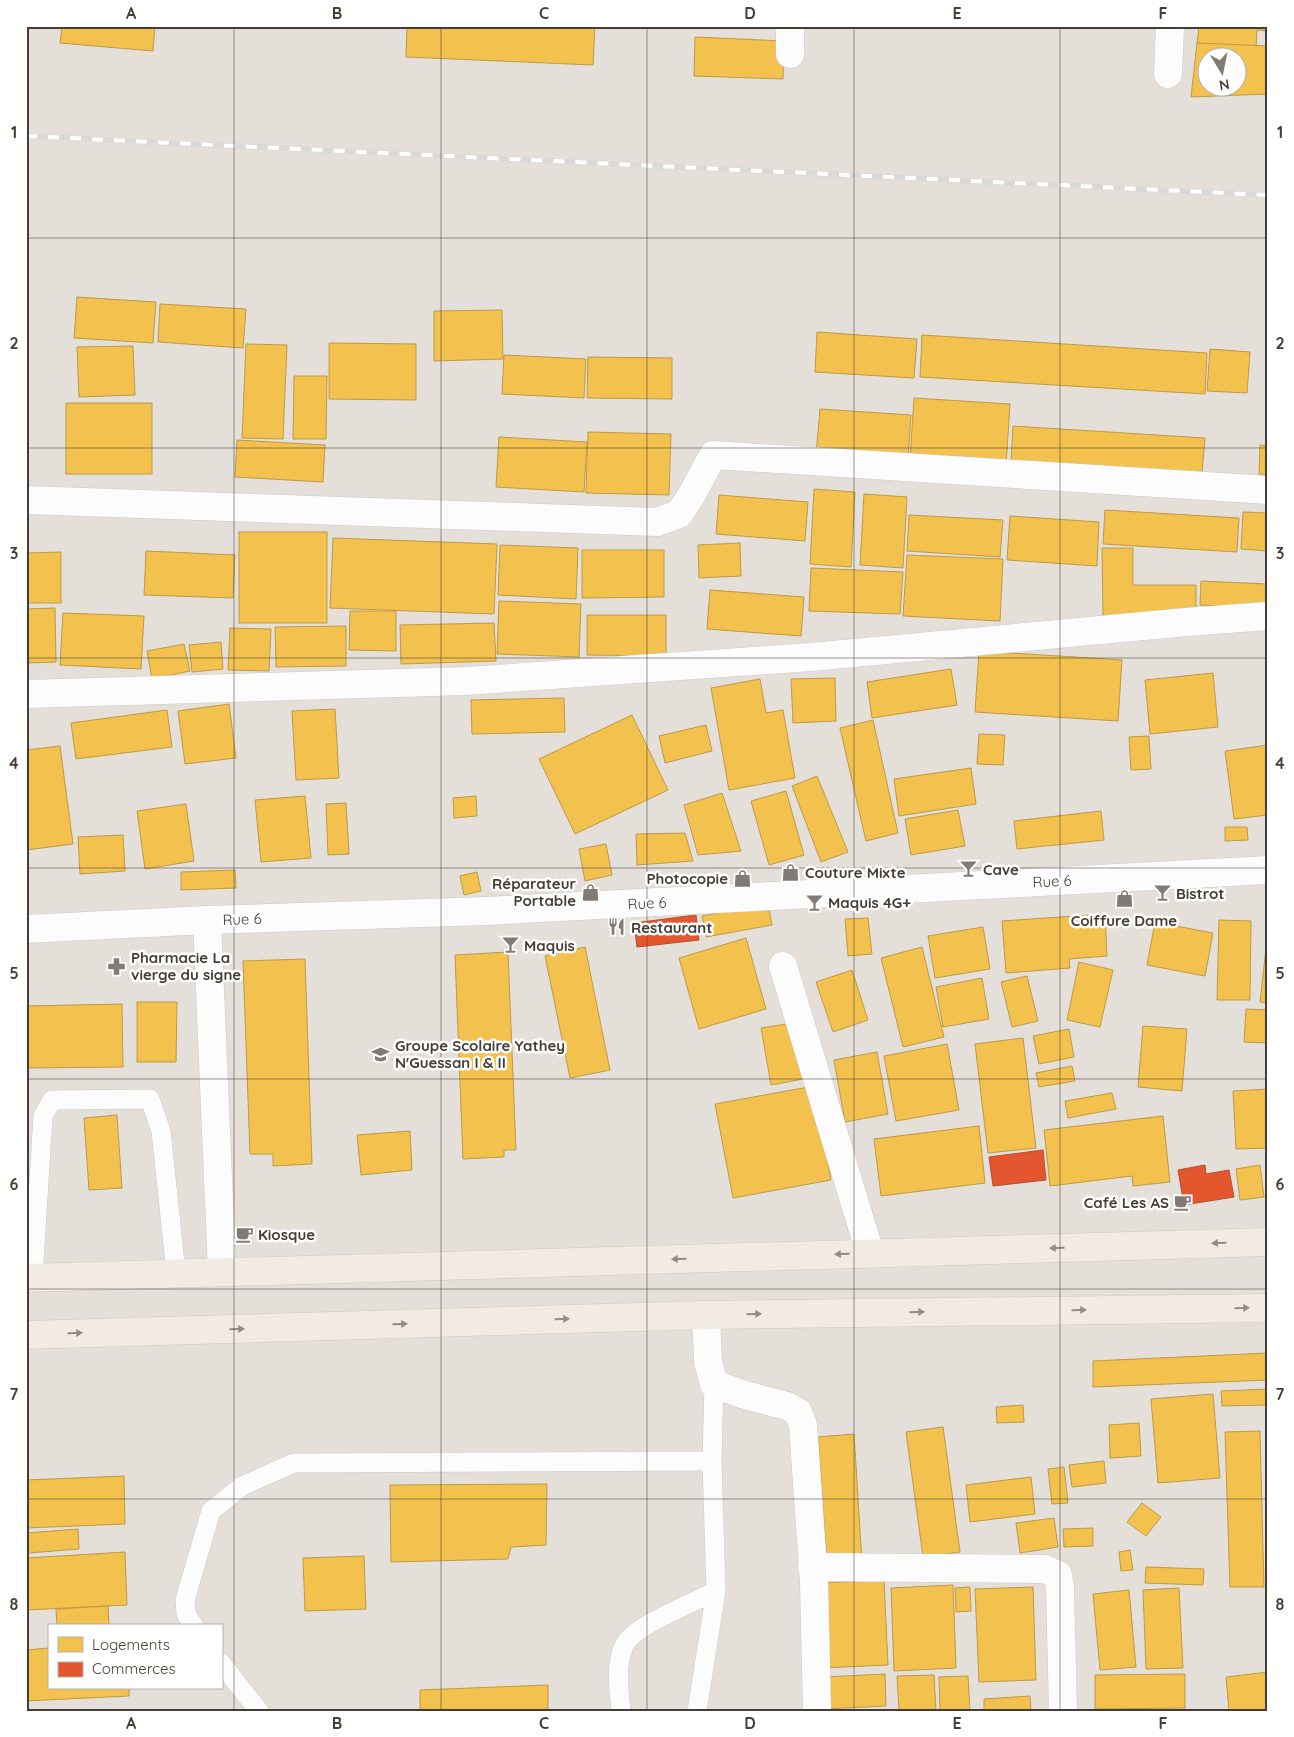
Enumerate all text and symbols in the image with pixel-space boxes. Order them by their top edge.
text: A [126,3,137,23]
text: B [332,3,342,23]
text: C [539,3,549,23]
text: D [744,3,756,23]
text: E [952,3,962,23]
text: F [1159,3,1168,23]
north arrow [1196,48,1246,98]
text: N [1218,75,1231,95]
text: 1 [11,122,17,142]
text: 1 [1277,122,1283,142]
text: 2 [9,333,19,353]
text: 2 [1275,333,1285,353]
text: 3 [10,543,18,563]
text: 3 [1276,543,1284,563]
text: 4 [9,753,19,773]
text: 4 [1275,753,1285,773]
bar icon: Cave [959,859,979,879]
place label: Cave [983,860,1019,879]
shop icon: Couture Mixte [781,862,801,882]
place label: Couture Mixte [805,863,906,882]
shop icon: Photocopie [732,868,752,888]
place label: Photocopie [646,869,728,888]
street label: Rue 6 [1032,870,1072,892]
place label: Réparateur Portable [492,874,576,910]
shop icon: Réparateur Portable [580,882,600,902]
bar icon: Bistrot [1152,883,1172,903]
place label: Bistrot [1176,884,1224,903]
shop icon: Coiffure Dame [1114,889,1134,909]
street label: Rue 6 [627,892,667,914]
bar icon: Maquis 4G+ [804,892,824,912]
place label: Maquis 4G+ [828,893,911,912]
street label: Rue 6 [222,909,262,929]
place label: Coiffure Dame [1071,911,1177,930]
restaurant icon: Restaurant [607,917,627,937]
place label: Restaurant [631,918,712,937]
bar icon: Maquis [500,935,520,955]
place label: Maquis [524,936,575,955]
place label: Pharmacie La vierge du signe [131,948,241,984]
pharmacy icon: Pharmacie La vierge du signe [107,956,127,976]
text: 5 [9,963,19,983]
text: 5 [1275,963,1285,983]
place label: Groupe Scolaire Yathey N'Guessan I & II [395,1036,565,1072]
school or university icon: Groupe Scolaire Yathey N'Guessan I & II [371,1044,391,1064]
text: 6 [10,1174,19,1194]
text: 6 [1276,1174,1285,1194]
cafe icon: Café Les AS [1173,1192,1193,1212]
place label: Café Les AS [1084,1193,1169,1212]
cafe icon: Kiosque [234,1224,254,1244]
place label: Kiosque [258,1225,315,1244]
one-way arrow [1211,1240,1227,1248]
one-way arrow [1048,1244,1064,1252]
one-way arrow [833,1250,849,1258]
one-way arrow [671,1255,687,1263]
one-way arrow [1234,1304,1250,1312]
one-way arrow [1072,1306,1088,1314]
one-way arrow [909,1308,925,1316]
one-way arrow [747,1310,763,1318]
one-way arrow [555,1315,571,1323]
one-way arrow [392,1320,408,1328]
one-way arrow [230,1324,246,1332]
one-way arrow [67,1329,83,1337]
text: 7 [10,1384,19,1404]
text: 7 [1276,1384,1285,1404]
text: 8 [10,1594,19,1614]
text: 8 [1276,1594,1285,1614]
legend [48,1624,222,1690]
text: Logements [92,1635,170,1654]
text: Commerces [92,1659,175,1678]
text: A [126,1713,137,1733]
text: B [332,1713,342,1733]
text: C [539,1713,549,1733]
text: D [744,1713,756,1733]
text: E [952,1713,962,1733]
text: F [1159,1713,1168,1733]

